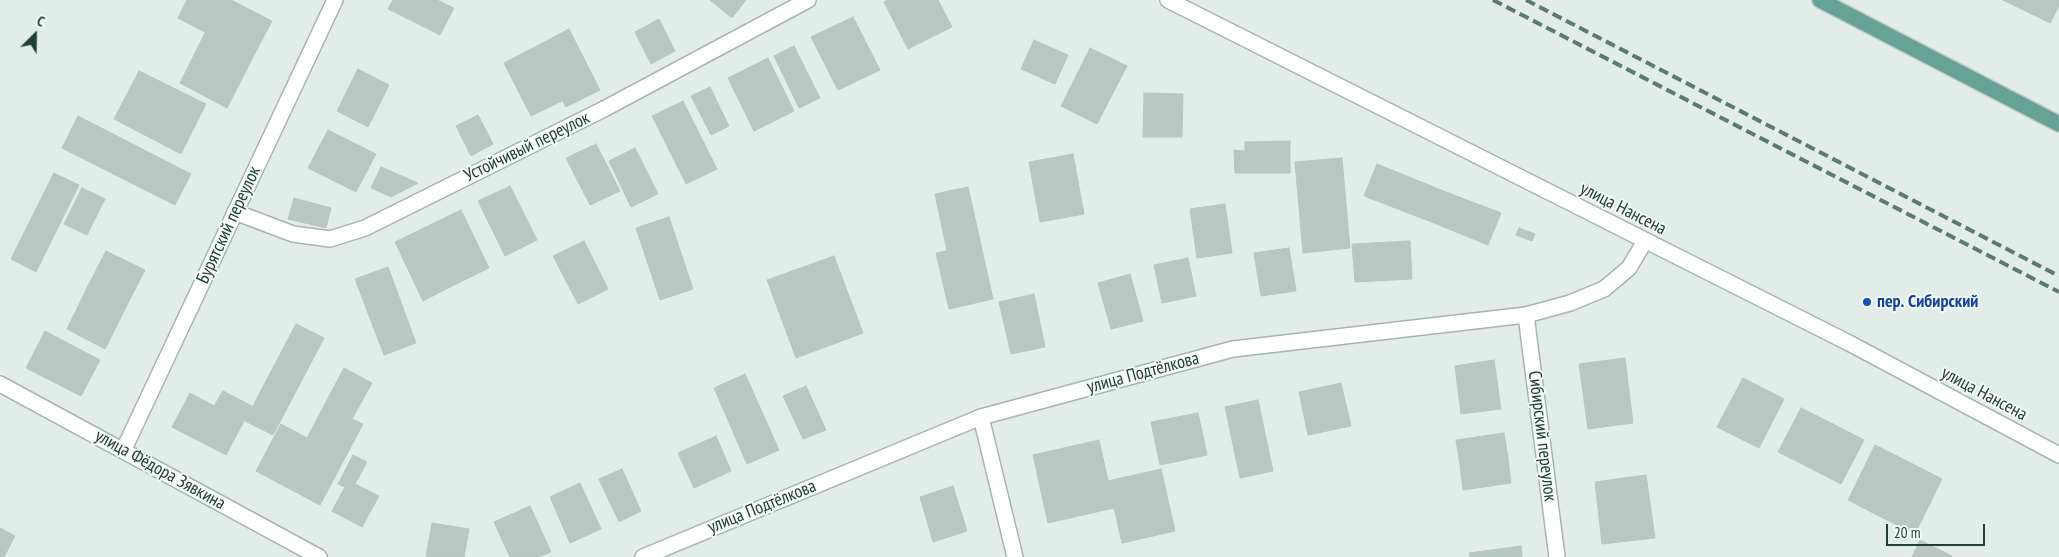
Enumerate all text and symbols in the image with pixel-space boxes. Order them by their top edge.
north arrow [10,10,60,60]
text: С [34,12,47,31]
street label: Устойчивый переулок [461,107,593,187]
street label: Бурятский переулок [192,163,266,287]
street label: улица Нансена [1576,178,1670,240]
place label: пер. Сибирский [1877,291,1978,313]
marker: пер. Сибирский [1861,296,1873,308]
street label: улица Подтёлкова [1085,348,1201,398]
street label: улица Нансена [1937,362,2031,426]
street label: Сибирский переулок [1523,369,1561,503]
street label: улица Фёдора Зявкина [91,425,229,515]
street label: улица Подтёлкова [705,475,819,539]
scale bar [1889,514,1988,546]
text: 20 m [1894,523,1920,542]

